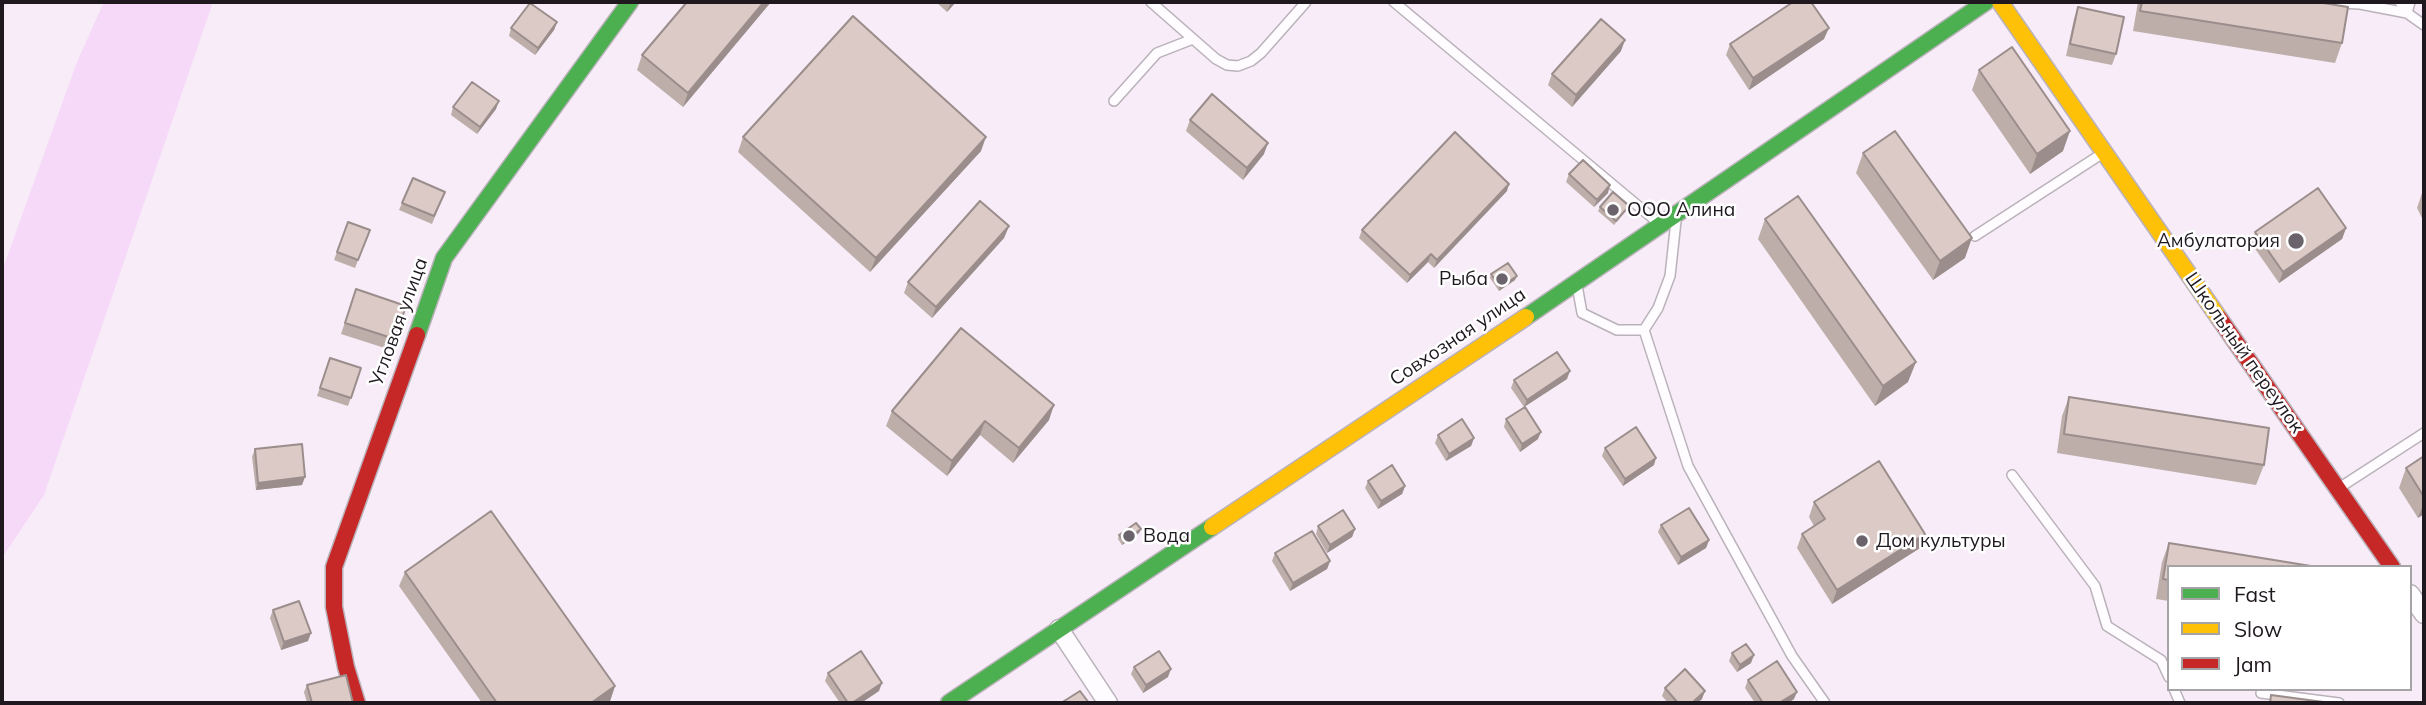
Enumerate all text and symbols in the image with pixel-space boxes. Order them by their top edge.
place label: ООО Алина [1627,199,1735,221]
marker: ООО Алина [1605,202,1621,218]
place label: Амбулатория [2157,230,2280,252]
marker: Амбулатория [2286,231,2306,251]
street label: Угловая улица [365,255,433,389]
place label: Рыба [1439,268,1488,290]
street label: Школьный переулок [2180,268,2308,438]
marker: Рыба [1494,271,1510,287]
street label: Совхозная улица [1386,283,1530,391]
place label: Вода [1143,525,1190,547]
marker: Вода [1121,528,1137,544]
place label: Дом культуры [1876,530,2006,552]
marker: Дом культуры [1854,533,1870,549]
legend [2167,565,2412,691]
text: Fast [2234,581,2276,607]
text: Slow [2234,616,2282,642]
text: Jam [2234,651,2272,677]

